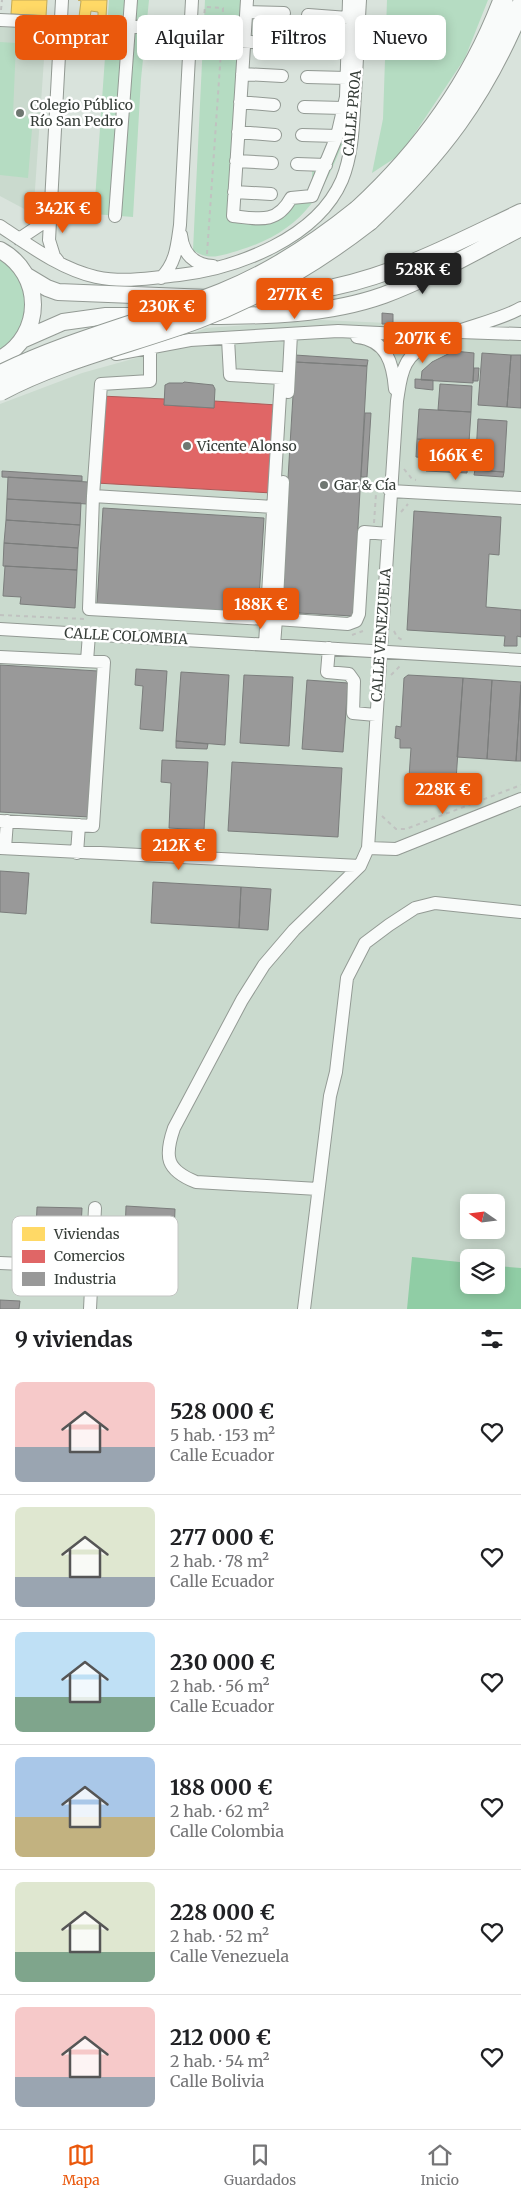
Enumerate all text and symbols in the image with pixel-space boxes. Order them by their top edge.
chip: Comprar [15,15,127,60]
chip: Alquilar [137,15,243,60]
chip: Filtros [253,15,345,60]
chip: Nuevo [355,15,446,60]
street label: CALLE PROA [339,69,365,157]
place label: Colegio Público Río San Pedro [30,96,133,130]
marker: Colegio Público Río San Pedro [14,107,26,119]
pin: 342K € [22,192,104,234]
text: 342K € [35,198,91,218]
pin: 528K € [382,252,464,295]
text: 528K € [395,259,451,279]
pin: 277K € [254,278,336,320]
text: 277K € [267,284,323,304]
pin: 230K € [126,290,208,332]
text: 230K € [139,296,195,316]
pin: 207K € [382,322,464,364]
text: 207K € [395,328,451,348]
place label: Vicente Alonso [196,437,297,455]
pin: 166K € [415,438,497,481]
marker: Vicente Alonso [181,440,193,452]
text: 166K € [429,445,483,465]
place label: Gar & Cía [334,476,397,494]
marker: Gar & Cía [318,479,330,491]
street label: CALLE VENEZUELA [367,567,395,702]
pin: 188K € [220,588,302,630]
text: 188K € [234,594,288,614]
street label: CALLE COLOMBIA [64,624,188,648]
pin: 228K € [402,772,484,815]
text: 228K € [415,779,471,799]
pin: 212K € [138,828,220,871]
text: 212K € [152,835,206,855]
north arrow [460,1194,505,1239]
map controls [460,1194,505,1294]
legend [12,1216,178,1296]
text: Viviendas [53,1225,120,1243]
text: Comercios [54,1247,125,1265]
button: layers [460,1249,505,1294]
text: Industria [54,1270,117,1288]
icon: filters [478,1325,506,1353]
text: 9 viviendas [15,1326,133,1353]
text: 528 000 € [170,1398,274,1425]
icon: home [55,1402,115,1462]
icon: heart [478,1418,506,1446]
text: 5 hab. · 153 m² [170,1425,275,1445]
text: Calle Ecuador [170,1445,275,1465]
text: 277 000 € [170,1524,274,1551]
icon: home [55,1527,115,1587]
icon: heart [478,1543,506,1571]
text: 2 hab. · 78 m² [170,1551,269,1571]
text: Calle Ecuador [170,1571,275,1591]
text: 230 000 € [170,1649,275,1676]
icon: home [55,1652,115,1712]
icon: heart [478,1668,506,1696]
text: 2 hab. · 56 m² [170,1676,269,1696]
text: Calle Ecuador [170,1696,275,1716]
text: 188 000 € [170,1774,273,1801]
icon: home [55,1777,115,1837]
icon: heart [478,1793,506,1821]
text: 2 hab. · 62 m² [170,1801,269,1821]
text: Calle Colombia [170,1821,284,1841]
text: 228 000 € [170,1899,275,1926]
icon: home [55,1902,115,1962]
icon: heart [478,1918,506,1946]
text: 2 hab. · 52 m² [170,1926,269,1946]
text: Calle Venezuela [170,1946,289,1966]
text: 212 000 € [170,2024,271,2051]
icon: home [55,2027,115,2087]
icon: heart [478,2043,506,2071]
text: 2 hab. · 54 m² [170,2051,270,2071]
text: Calle Bolivia [170,2071,264,2091]
tab: Mapa [62,2141,100,2189]
tab: Guardados [224,2141,296,2189]
tab: Inicio [420,2141,459,2189]

